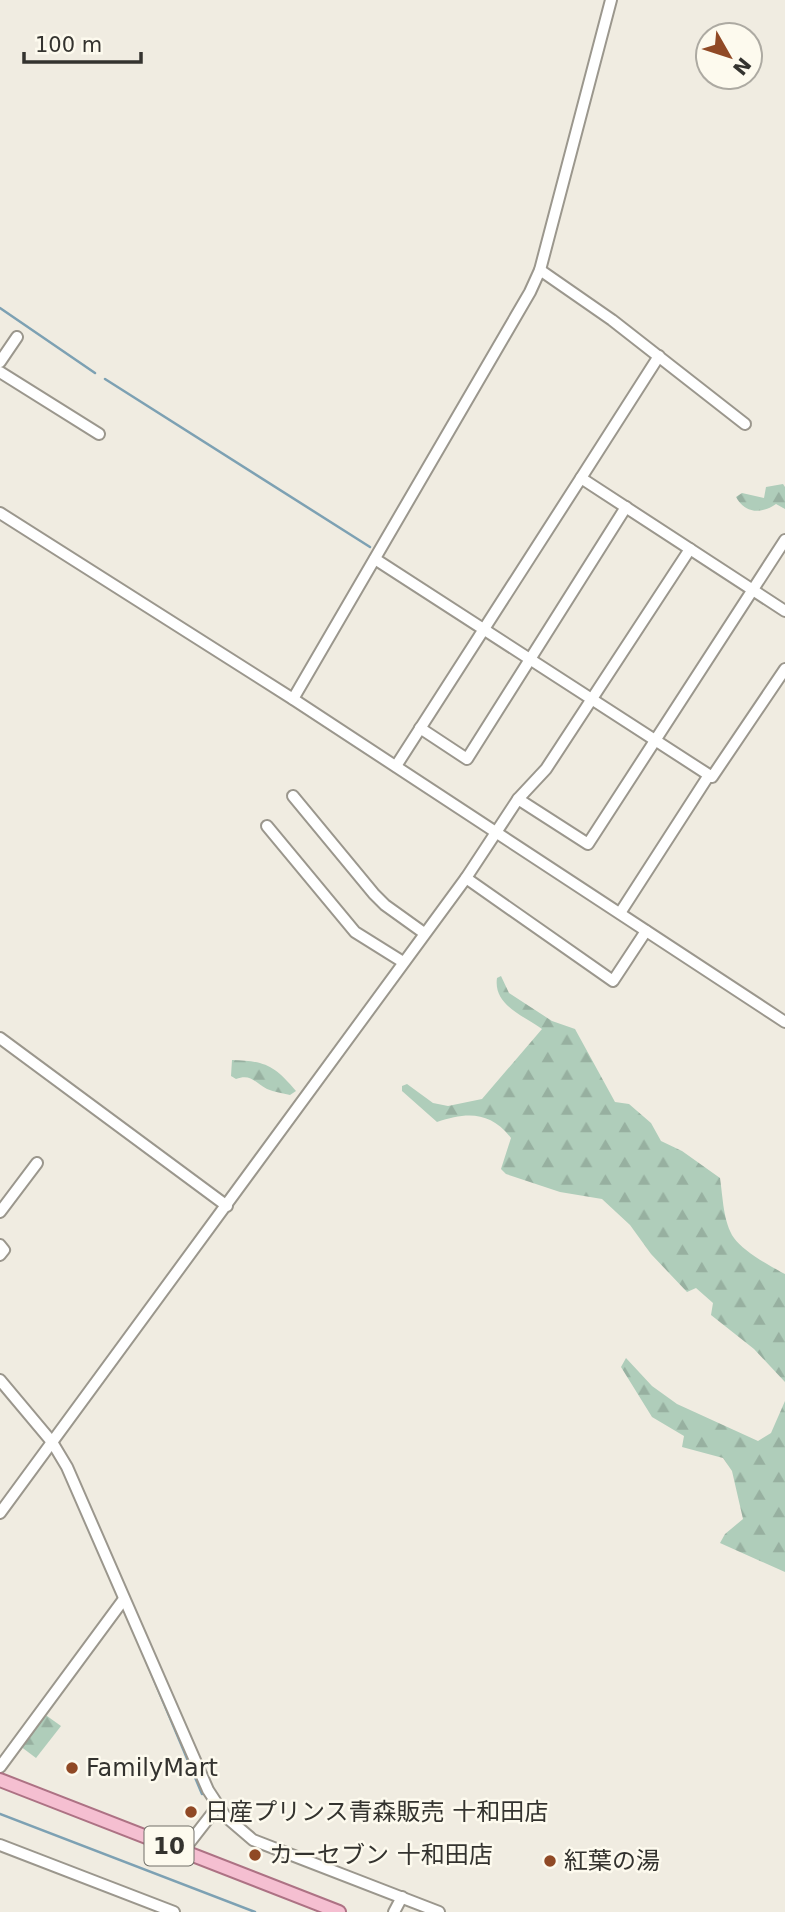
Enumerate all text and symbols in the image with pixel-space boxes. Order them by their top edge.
scale bar [24,21,142,65]
north arrow [694,21,764,91]
text: 100 m [35,33,102,57]
text: N [729,54,756,80]
place label: FamilyMart [86,1754,218,1782]
marker: FamilyMart [64,1760,80,1776]
place label: 日産プリンス青森販売 十和田店 [205,1798,548,1826]
marker: 日産プリンス青森販売 十和田店 [183,1804,199,1820]
road number: 10 [144,1826,194,1866]
place label: カーセブン 十和田店 [269,1841,493,1869]
marker: カーセブン 十和田店 [247,1847,263,1863]
place label: 紅葉の湯 [564,1847,660,1875]
marker: 紅葉の湯 [542,1853,558,1869]

